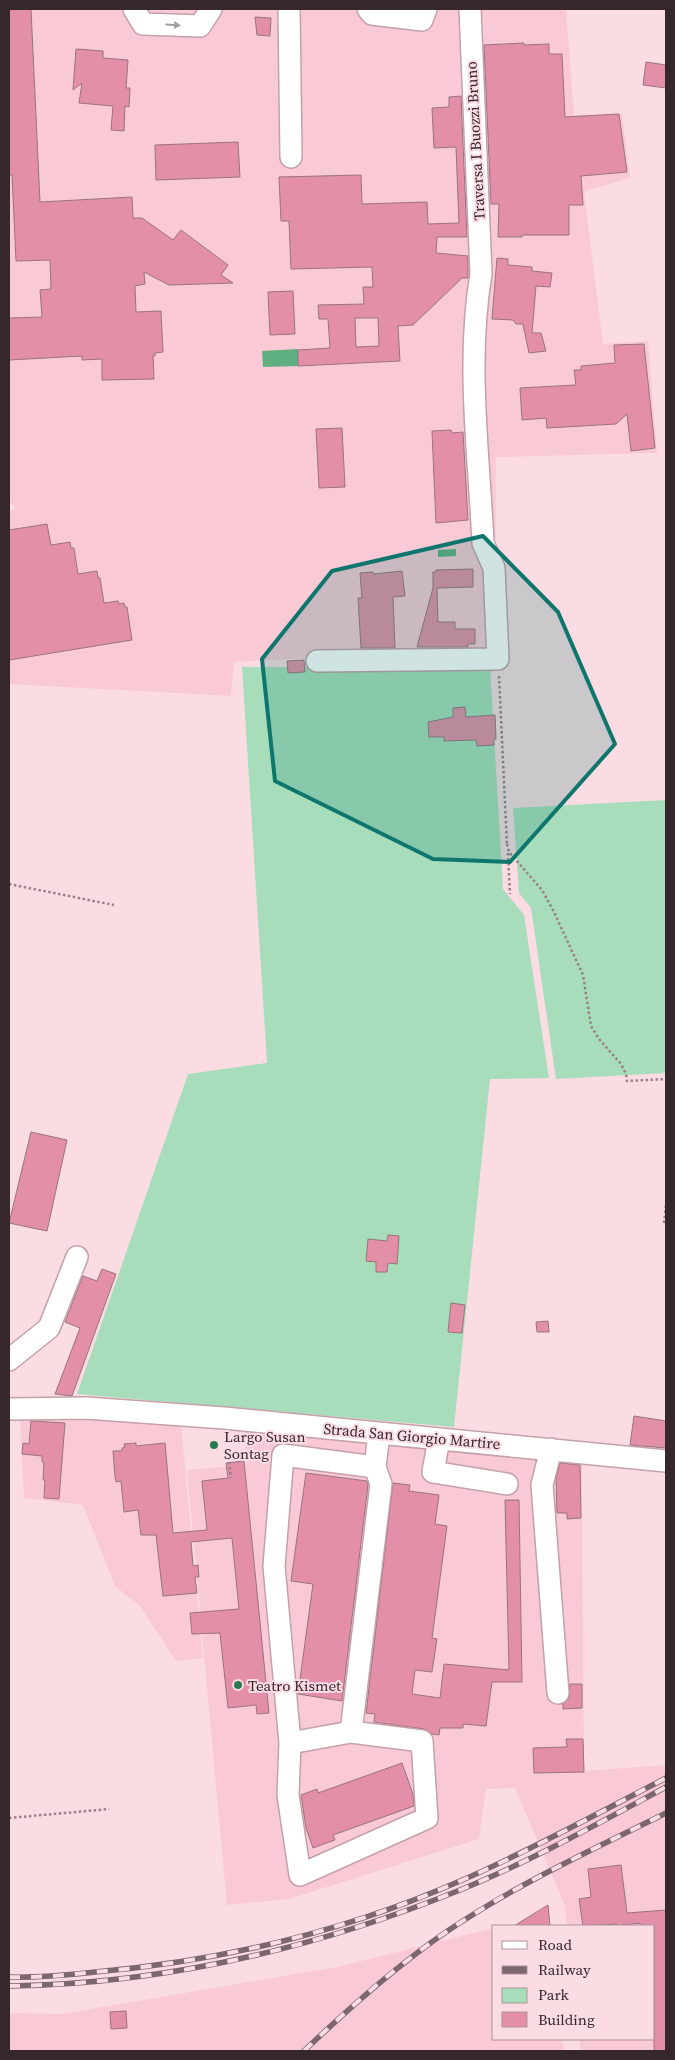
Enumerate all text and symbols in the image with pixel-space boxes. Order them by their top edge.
one-way arrow [166,22,182,30]
street label: Traversa I Buozzi Bruno [460,61,490,221]
street label: Strada San Giorgio Martire [323,1418,502,1454]
place label: Largo Susan Sontag [224,1426,305,1464]
marker: Largo Susan Sontag [208,1439,220,1451]
place label: Teatro Kismet [248,1675,341,1696]
marker: Teatro Kismet [232,1679,244,1691]
legend [492,1925,655,2040]
text: Road [538,1934,572,1955]
text: Railway [538,1959,591,1980]
text: Park [538,1984,570,2005]
text: Building [538,2009,595,2030]

